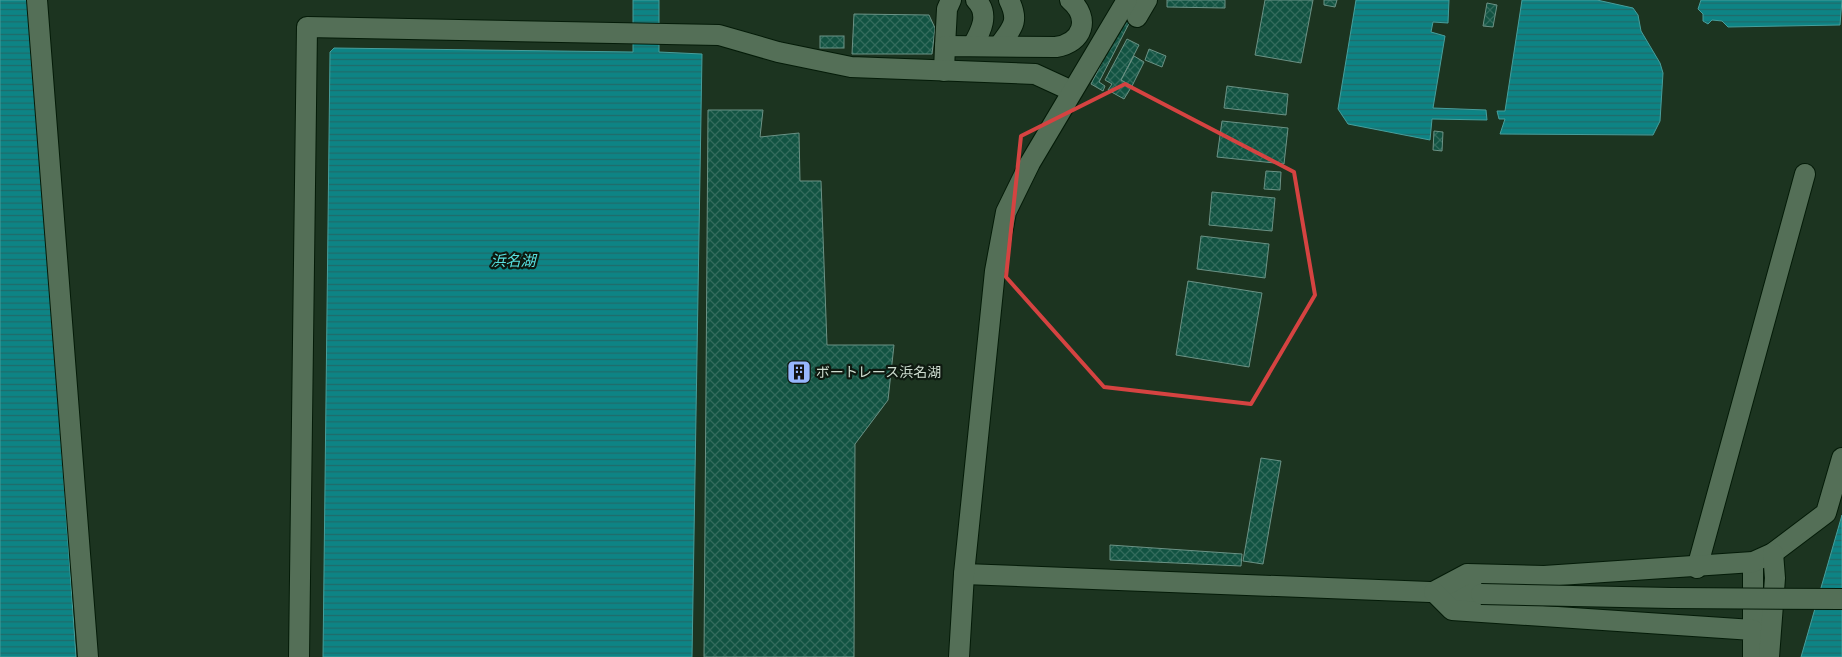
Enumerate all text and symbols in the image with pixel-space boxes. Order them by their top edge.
water label: 浜名湖 [490,251,537,272]
building icon: ボートレース浜名湖 [786,359,812,385]
place label: ボートレース浜名湖 [816,363,941,383]

